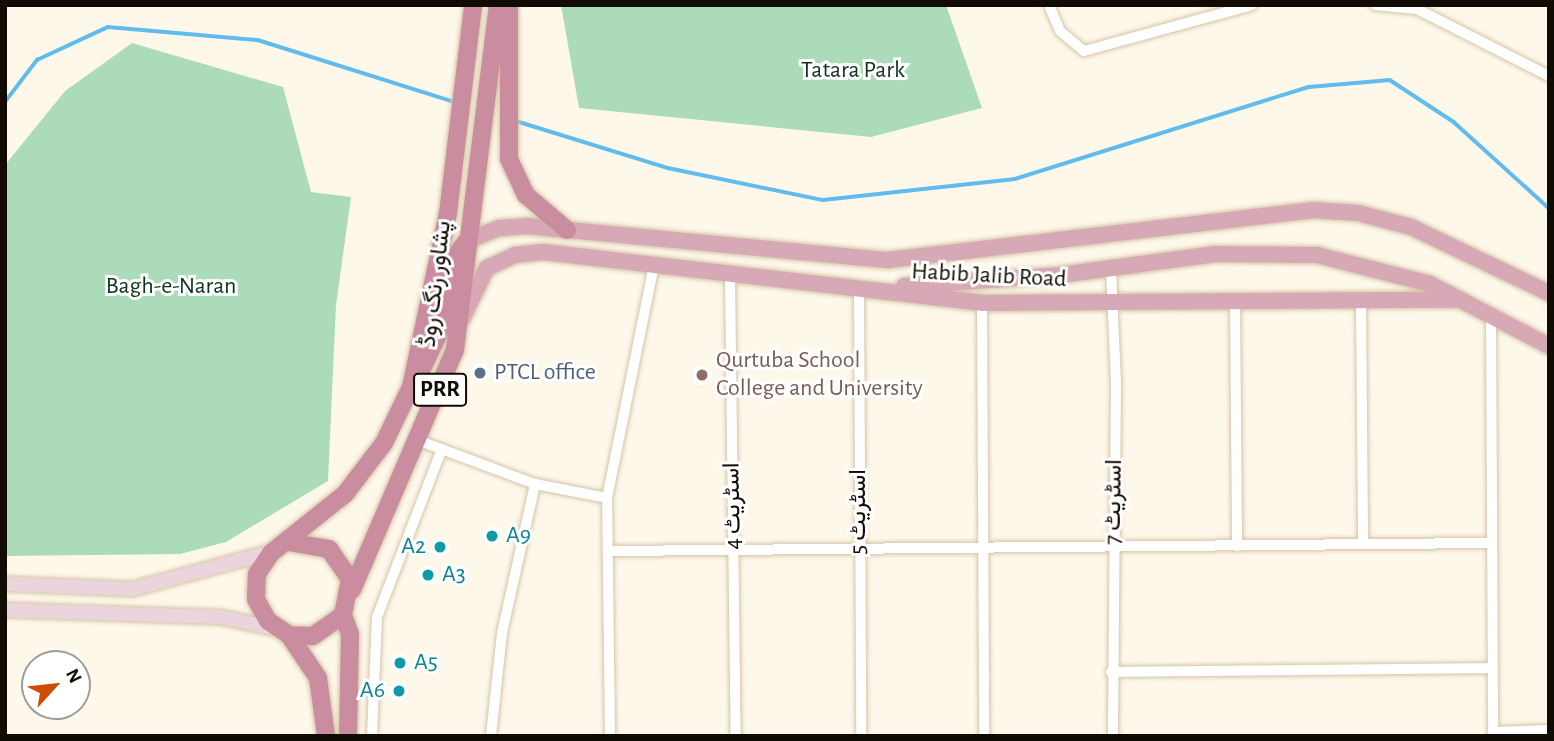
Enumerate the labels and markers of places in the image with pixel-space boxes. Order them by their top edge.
place label: Qurtuba School College and University [716,347,923,403]
place label: PTCL office [494,359,596,387]
marker: PTCL office [472,365,488,381]
marker: Qurtuba School College and University [694,367,710,383]
place label: A9 [506,522,531,550]
marker: A9 [484,528,500,544]
place label: A2 [401,533,426,561]
marker: A2 [432,539,448,555]
place label: A3 [442,561,466,589]
marker: A3 [420,567,436,583]
place label: A5 [414,649,438,677]
marker: A5 [392,655,408,671]
place label: A6 [360,677,385,705]
marker: A6 [391,683,407,699]

